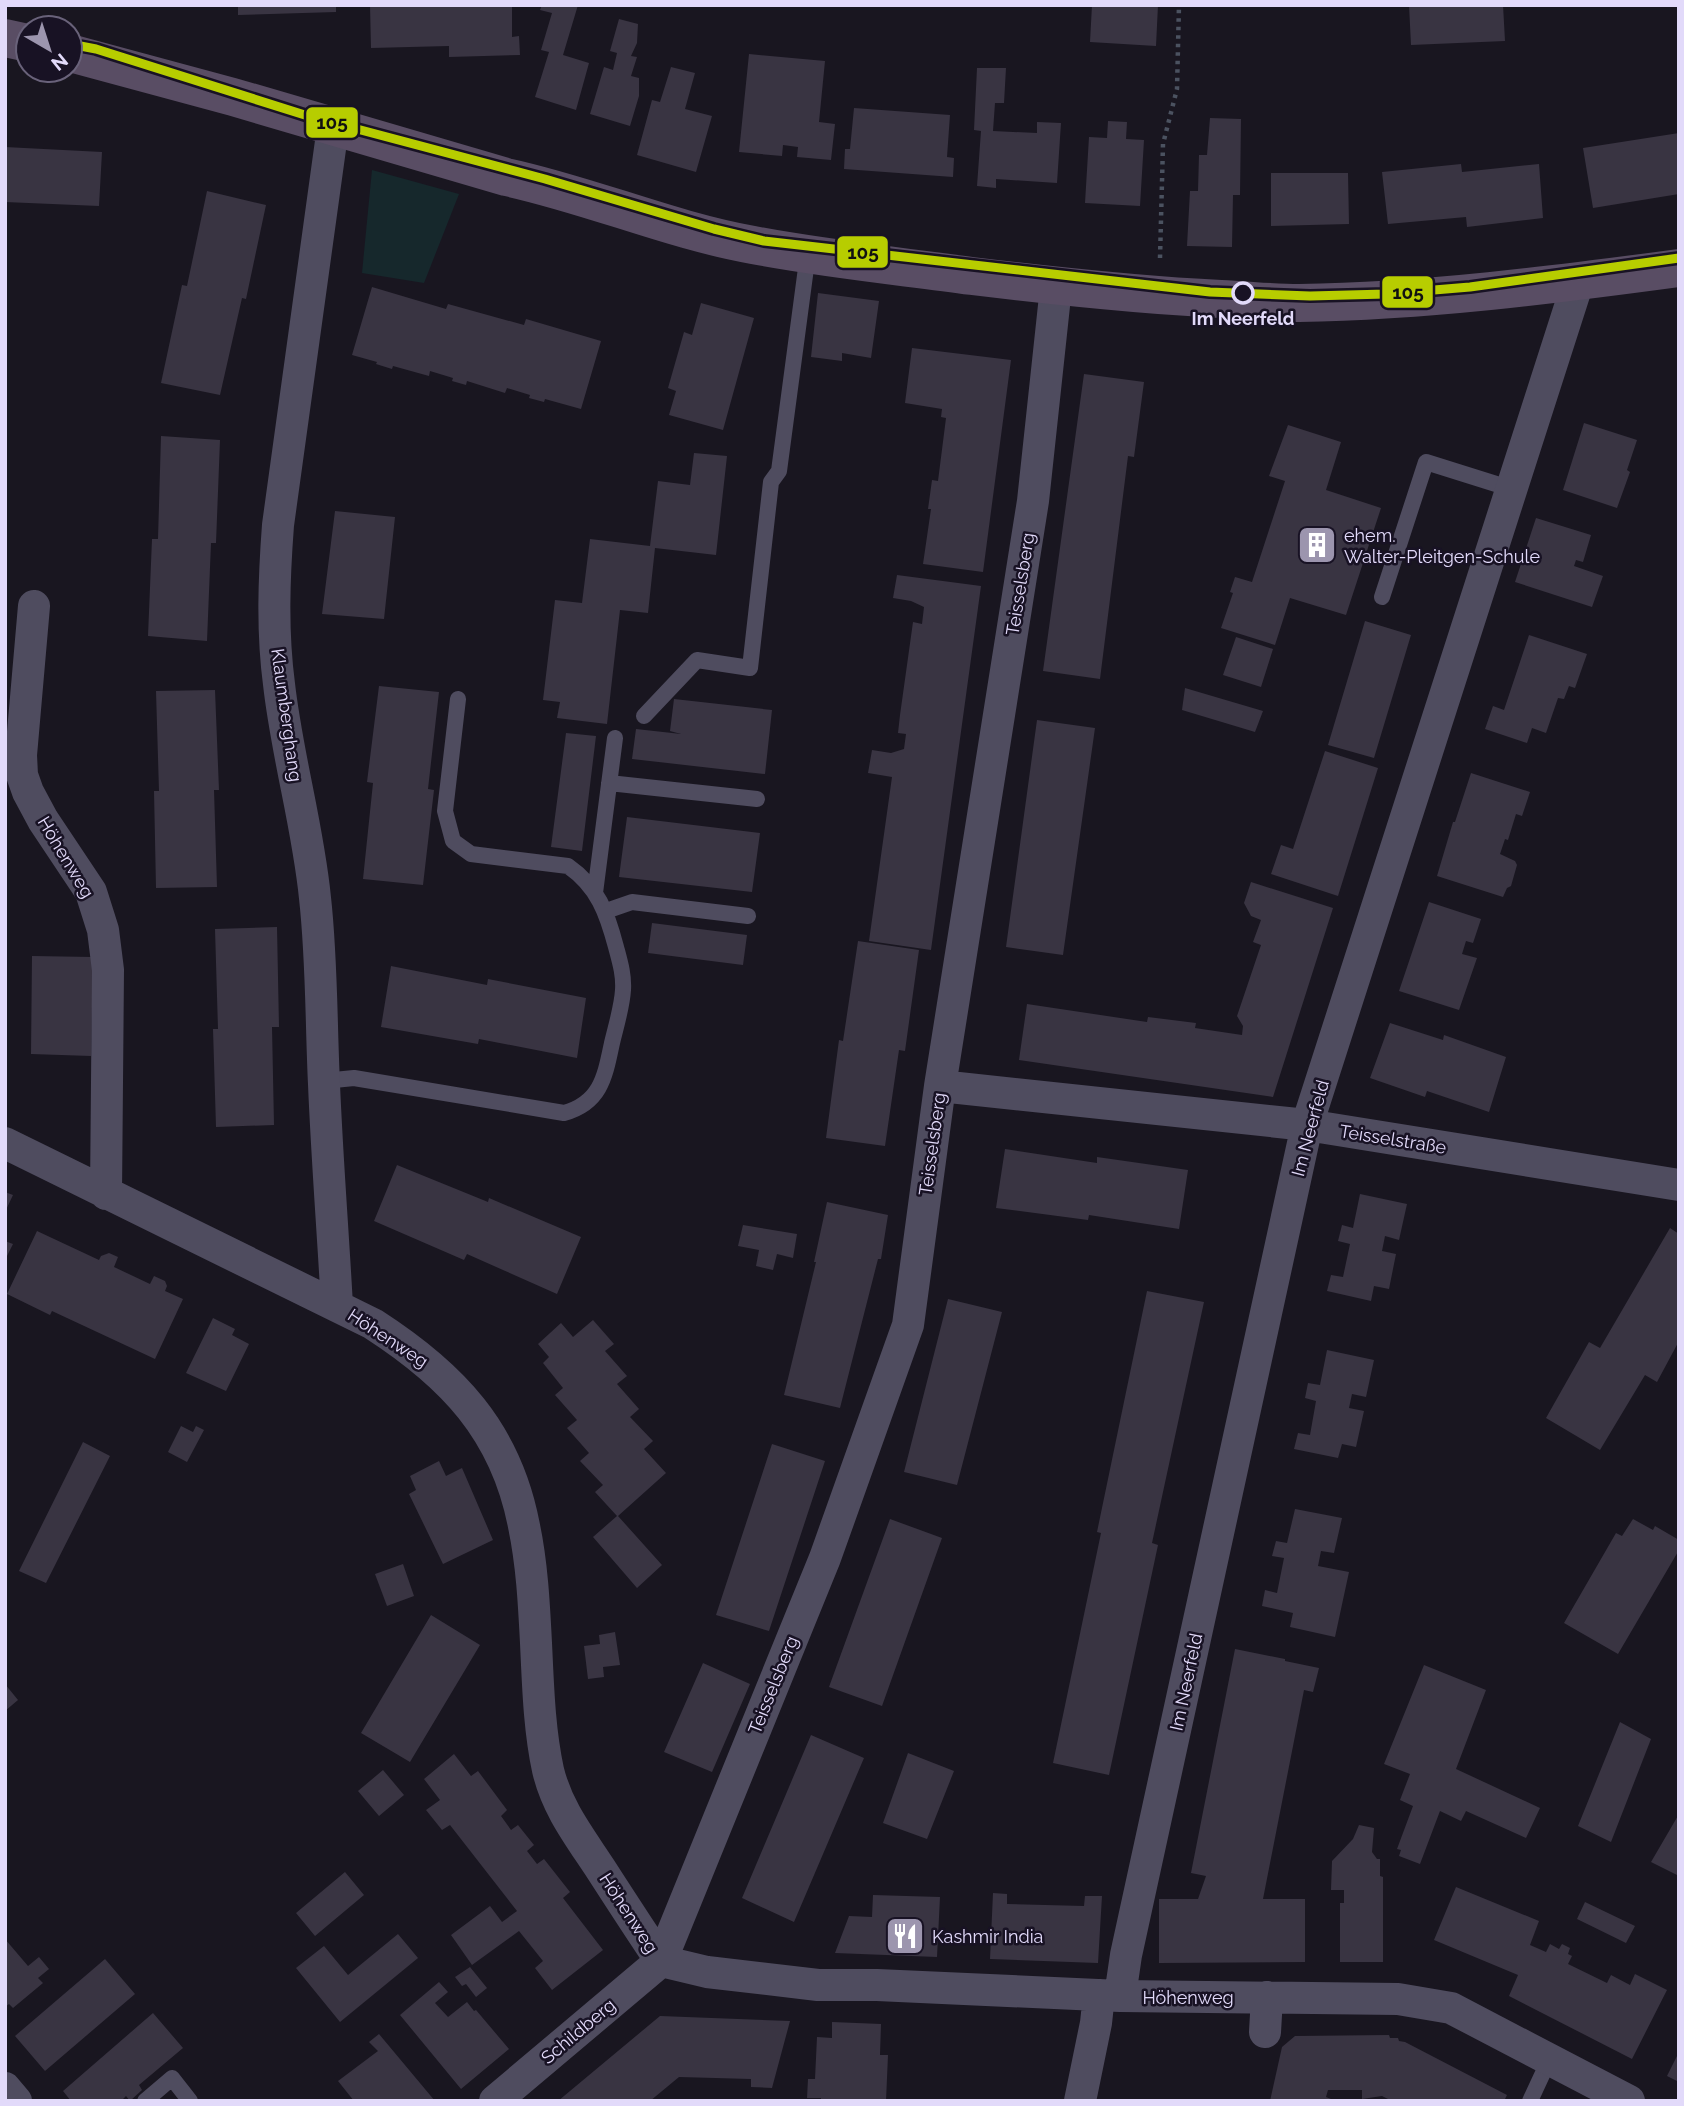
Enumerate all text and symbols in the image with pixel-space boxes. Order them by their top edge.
north arrow [14,14,84,84]
text: N [47,49,72,75]
line badge: 105 [305,106,359,139]
text: 105 [316,111,348,133]
line badge: 105 [836,235,889,269]
text: 105 [847,241,879,263]
line badge: 105 [1381,275,1434,309]
text: 105 [1392,281,1424,303]
marker: Im Neerfeld [1232,282,1254,304]
place label: Im Neerfeld [1192,308,1294,329]
building icon: ehem. Walter-Pleitgen-Schule [1296,524,1338,566]
place label: ehem. Walter-Pleitgen-Schule [1344,525,1540,567]
street label: Teisselsberg [1002,531,1038,637]
street label: Klaumberghang [267,647,307,783]
street label: Höhenweg [34,813,98,901]
street label: Im Neerfeld [1287,1077,1333,1179]
street label: Teisselsberg [914,1091,950,1197]
street label: Teisselstraße [1338,1120,1448,1158]
street label: Höhenweg [344,1304,432,1372]
street label: Im Neerfeld [1165,1631,1207,1733]
street label: Teisselsberg [744,1633,802,1737]
street label: Höhenweg [595,1869,663,1957]
restaurant icon: Kashmir India [884,1915,926,1957]
place label: Kashmir India [932,1926,1043,1947]
street label: Höhenweg [1142,1987,1234,2008]
street label: Schildberg [537,1994,619,2068]

